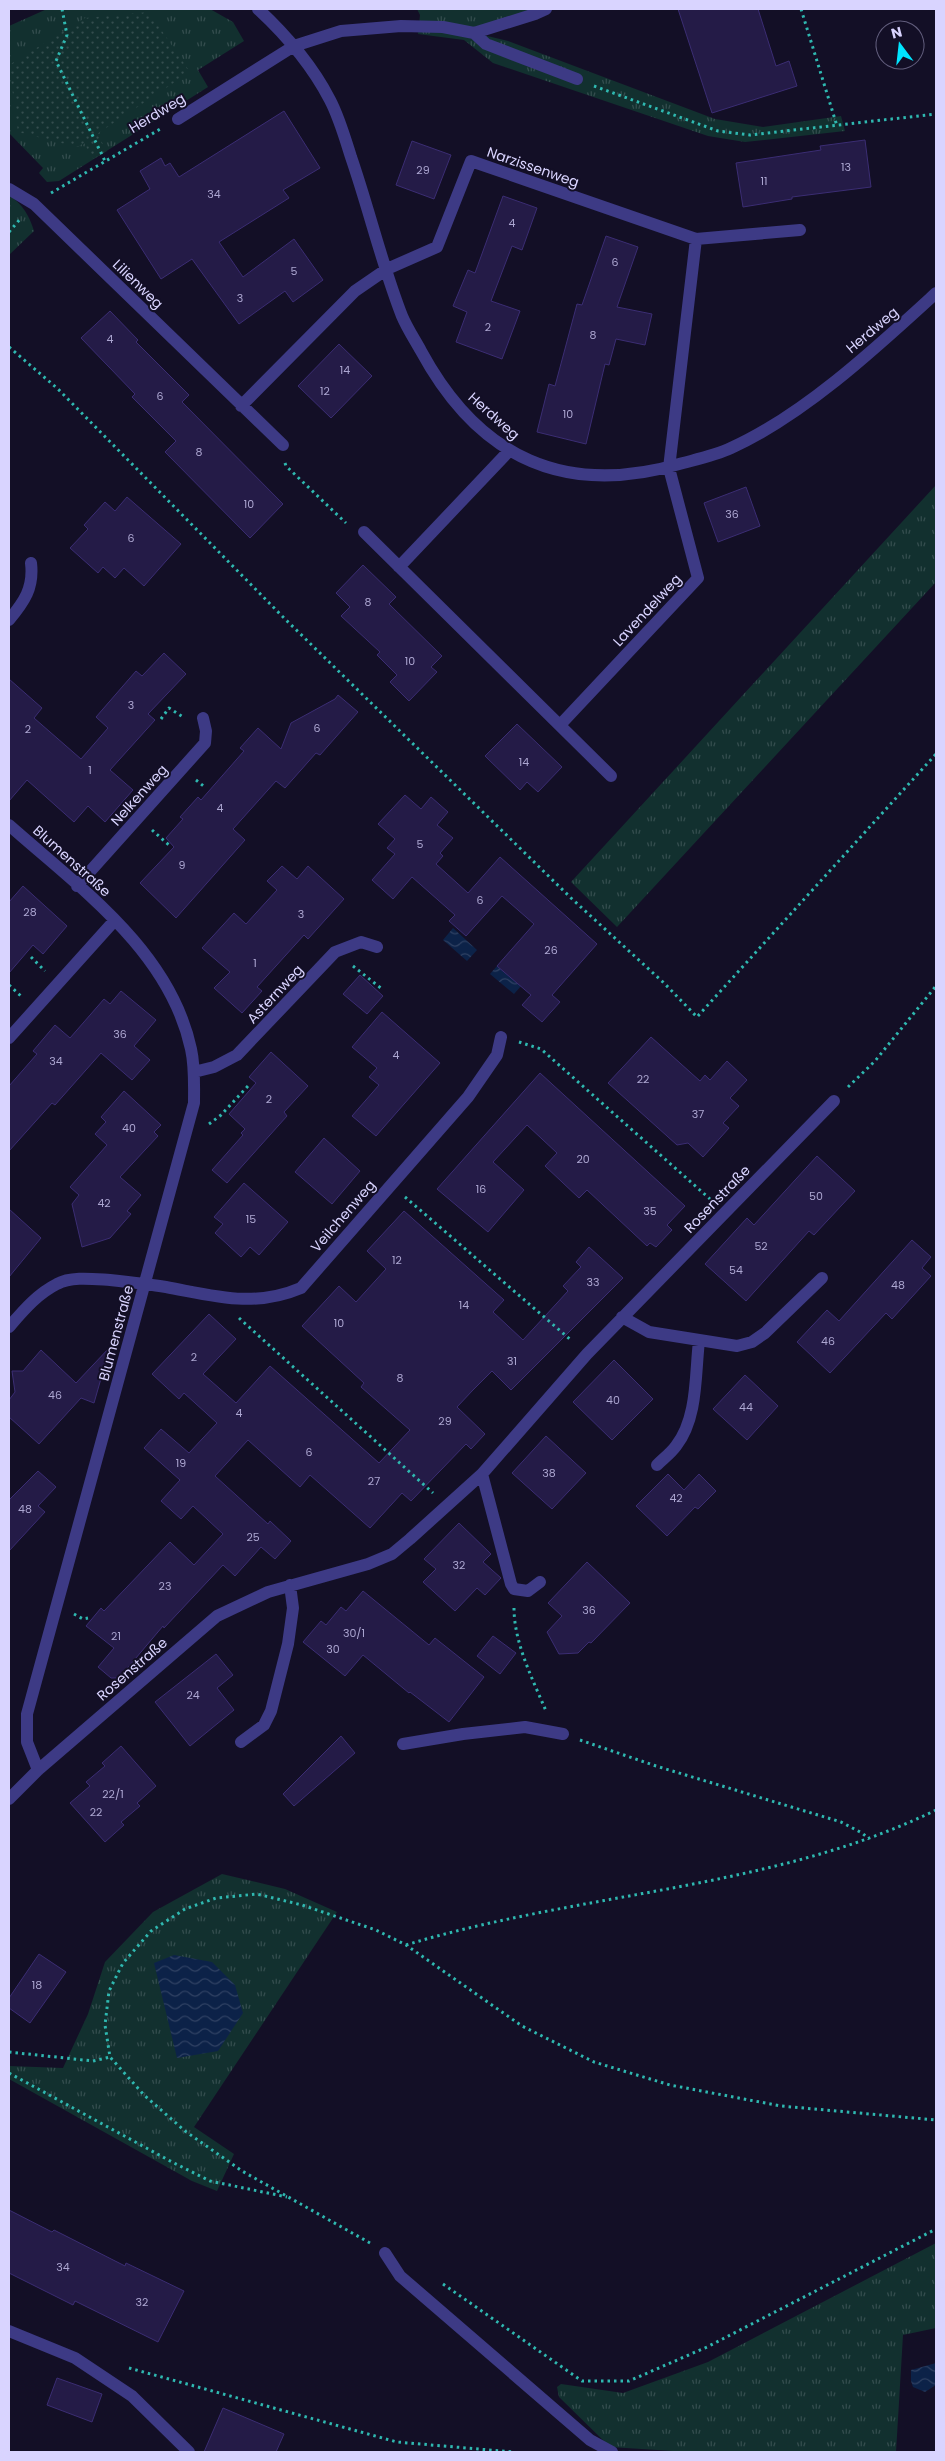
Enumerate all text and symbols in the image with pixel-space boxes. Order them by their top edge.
north arrow [875,20,925,70]
text: N [889,21,904,43]
street label: Herdweg [125,88,189,138]
street label: Narzissenweg [484,142,582,192]
house number: 13 [841,159,851,175]
house number: 29 [416,162,430,178]
house number: 11 [760,173,768,189]
house number: 34 [207,186,221,202]
house number: 4 [509,215,516,231]
house number: 6 [612,254,619,270]
street label: Lilienweg [108,255,168,313]
house number: 5 [291,263,298,279]
house number: 3 [237,290,243,306]
street label: Herdweg [842,302,902,358]
house number: 2 [485,319,491,335]
house number: 8 [590,327,597,343]
house number: 4 [107,331,114,347]
house number: 14 [340,362,350,378]
house number: 12 [320,383,330,399]
house number: 6 [157,388,164,404]
street label: Herdweg [464,388,524,444]
house number: 10 [563,406,573,422]
house number: 8 [196,444,203,460]
house number: 10 [244,496,254,512]
house number: 36 [725,506,739,522]
house number: 6 [128,530,135,546]
street label: Lavendelweg [608,569,686,651]
house number: 8 [365,594,372,610]
house number: 10 [405,653,415,669]
house number: 3 [128,697,134,713]
house number: 6 [314,720,321,736]
house number: 2 [25,721,31,737]
house number: 14 [519,754,529,770]
street label: Nelkenweg [106,760,172,830]
house number: 1 [88,762,92,778]
house number: 4 [217,800,224,816]
street label: Blumenstraße [29,821,115,902]
house number: 5 [417,836,424,852]
house number: 9 [179,857,186,873]
house number: 6 [477,892,484,908]
house number: 28 [23,904,37,920]
house number: 3 [298,906,304,922]
house number: 26 [544,942,558,958]
house number: 1 [253,955,257,971]
street label: Asternweg [242,960,308,1028]
house number: 36 [113,1026,127,1042]
house number: 4 [393,1047,400,1063]
house number: 34 [49,1053,63,1069]
house number: 22 [637,1071,649,1087]
house number: 2 [266,1091,272,1107]
house number: 37 [692,1106,704,1122]
house number: 40 [122,1120,136,1136]
house number: 20 [576,1151,590,1167]
street label: Rosenstraße [679,1160,755,1238]
street label: Veilchenweg [306,1176,380,1256]
house number: 16 [476,1181,486,1197]
house number: 50 [809,1188,823,1204]
house number: 42 [97,1195,111,1211]
house number: 35 [643,1203,657,1219]
house number: 15 [246,1211,256,1227]
house number: 52 [754,1238,768,1254]
house number: 12 [392,1252,402,1268]
house number: 54 [729,1262,743,1278]
house number: 33 [587,1274,599,1290]
house number: 48 [891,1277,905,1293]
street label: Blumenstraße [94,1283,138,1383]
house number: 14 [459,1297,469,1313]
house number: 10 [334,1315,344,1331]
house number: 46 [821,1333,835,1349]
house number: 2 [191,1349,197,1365]
house number: 31 [507,1353,517,1369]
house number: 8 [397,1370,404,1386]
house number: 46 [48,1387,62,1403]
house number: 40 [606,1392,620,1408]
house number: 44 [739,1399,753,1415]
house number: 4 [236,1405,243,1421]
house number: 29 [438,1413,452,1429]
house number: 6 [306,1444,313,1460]
house number: 19 [176,1455,186,1471]
house number: 38 [542,1465,556,1481]
house number: 27 [368,1473,380,1489]
house number: 42 [669,1490,683,1506]
house number: 48 [18,1501,32,1517]
house number: 25 [246,1529,260,1545]
house number: 32 [453,1557,465,1573]
house number: 23 [159,1578,171,1594]
house number: 36 [582,1602,596,1618]
house number: 30/1 [343,1625,365,1641]
house number: 21 [111,1628,121,1644]
street label: Rosenstraße [92,1632,172,1705]
house number: 30 [326,1641,340,1657]
house number: 24 [186,1687,200,1703]
house number: 22/1 [102,1786,124,1802]
house number: 22 [90,1804,102,1820]
house number: 18 [32,1977,42,1993]
house number: 34 [56,2259,70,2275]
house number: 32 [136,2294,148,2310]

